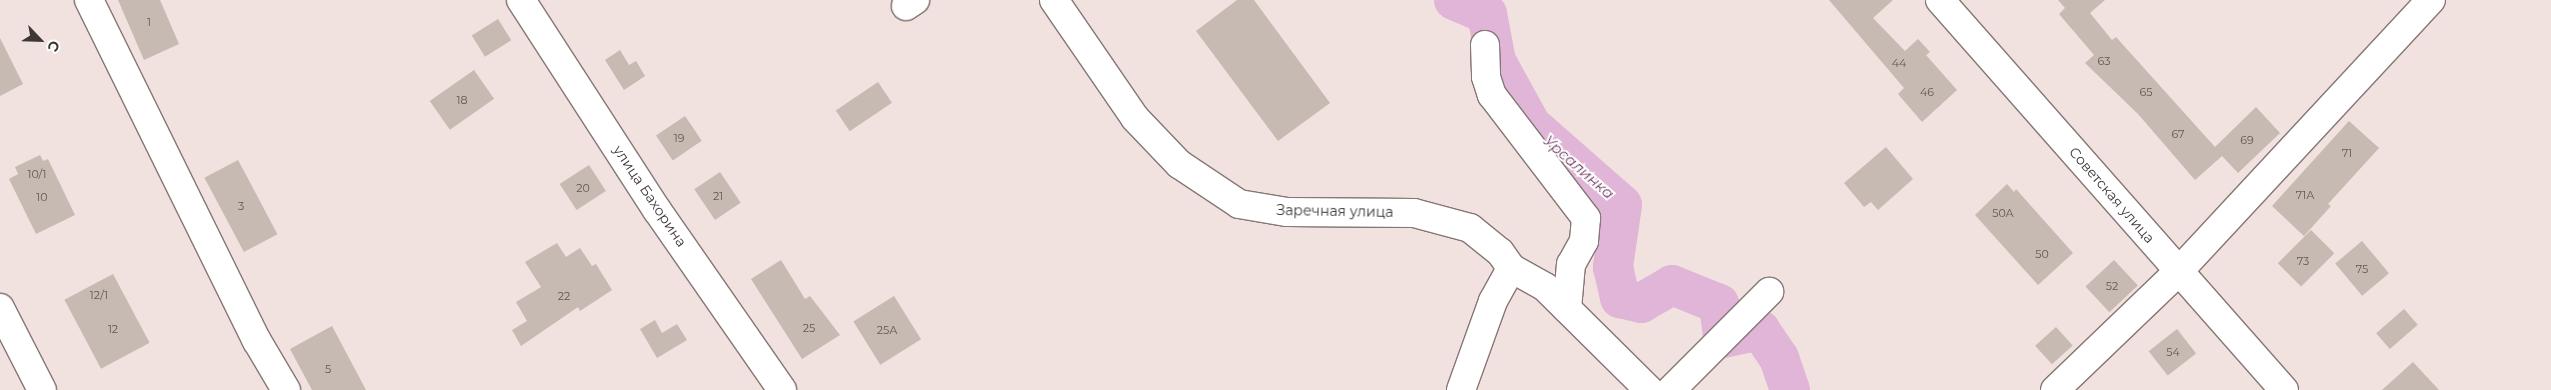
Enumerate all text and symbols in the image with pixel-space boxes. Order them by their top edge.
north arrow [15,15,65,65]
house number: 1 [147,15,151,29]
text: С [43,38,64,54]
house number: 63 [2098,54,2110,68]
house number: 44 [1892,56,1906,70]
house number: 46 [1920,85,1934,99]
house number: 65 [2140,85,2152,99]
house number: 18 [457,93,467,107]
house number: 67 [2171,127,2185,141]
house number: 19 [674,131,684,145]
water label: Урсалинка [1540,131,1618,203]
house number: 69 [2240,133,2254,147]
street label: улица Бахорина [610,142,690,250]
street label: Советская улица [2066,144,2158,246]
house number: 71 [2342,146,2352,160]
house number: 10/1 [27,167,47,181]
house number: 20 [576,181,590,195]
house number: 71А [2296,188,2314,202]
house number: 21 [713,189,723,203]
house number: 10 [36,190,48,204]
house number: 3 [238,199,244,213]
street label: Заречная улица [1276,202,1394,220]
house number: 50А [1992,206,2014,220]
house number: 50 [2035,247,2049,261]
house number: 73 [2297,254,2309,268]
house number: 75 [2356,262,2368,276]
house number: 52 [2106,279,2118,293]
house number: 12/1 [90,288,108,302]
house number: 22 [558,289,570,303]
house number: 25 [803,321,815,335]
house number: 12 [108,322,118,336]
house number: 25А [877,323,897,337]
house number: 54 [2166,345,2180,359]
house number: 5 [325,362,331,376]

